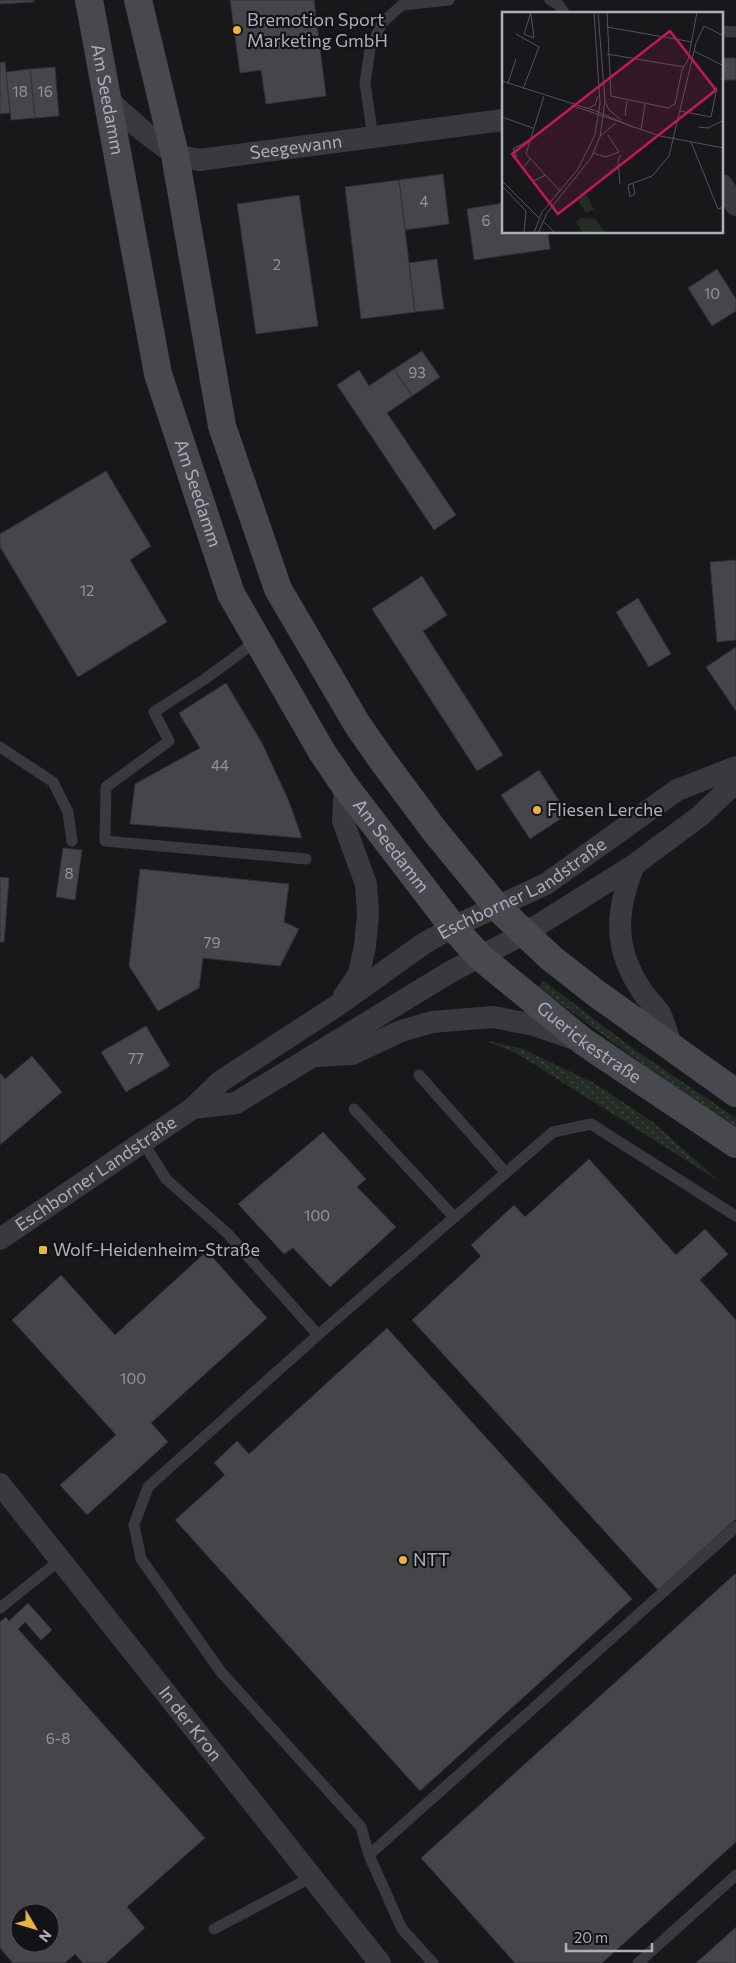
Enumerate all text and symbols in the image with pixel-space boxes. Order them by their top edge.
place label: Bremotion Sport Marketing GmbH [247,8,388,51]
inset map [502,12,724,234]
marker: Bremotion Sport Marketing GmbH [231,24,243,36]
street label: Am Seedamm [87,42,129,156]
house number: 18 [12,82,28,100]
house number: 16 [37,82,53,100]
street label: Seegewann [248,129,343,163]
house number: 4 [420,192,429,210]
house number: 6 [481,211,491,229]
house number: 2 [273,255,281,273]
house number: 10 [704,284,720,302]
house number: 93 [408,363,426,381]
street label: Am Seedamm [170,436,227,550]
house number: 12 [80,581,94,599]
house number: 44 [211,756,229,774]
street label: Am Seedamm [349,794,435,897]
place label: Fliesen Lerche [547,798,663,820]
marker: Fliesen Lerche [531,804,543,816]
street label: Eschborner Landstraße [433,832,610,943]
house number: 8 [64,864,74,882]
house number: 79 [204,933,220,951]
street label: Guerickestraße [533,996,646,1087]
house number: 77 [128,1049,144,1067]
street label: Eschborner Landstraße [11,1111,180,1235]
house number: 100 [304,1206,330,1224]
place label: Wolf-Heidenheim-Straße [53,1238,260,1260]
marker: Wolf-Heidenheim-Straße [37,1244,49,1256]
house number: 100 [120,1369,146,1387]
place label: NTT [413,1548,450,1570]
marker: NTT [397,1554,409,1566]
street label: In der Kron [155,1681,227,1765]
house number: 6-8 [46,1729,70,1747]
north arrow [10,1903,60,1953]
scale bar [566,1920,652,1952]
text: N [36,1927,56,1946]
text: 20 m [574,1928,608,1946]

